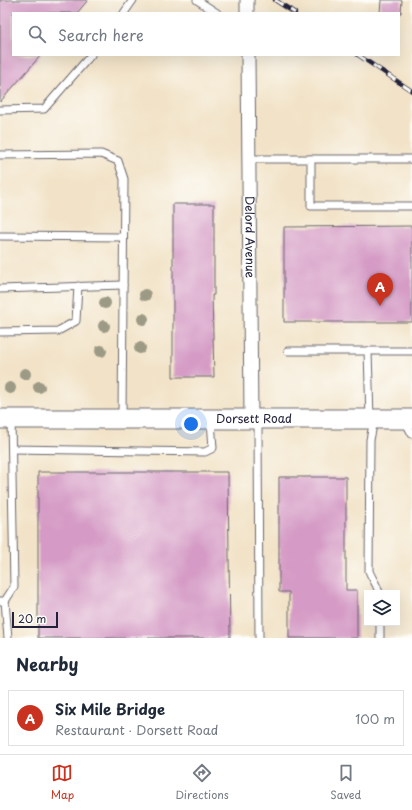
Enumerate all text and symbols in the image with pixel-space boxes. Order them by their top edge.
search box [12,12,400,56]
icon: search [26,23,48,45]
text: Search here [58,23,144,46]
street label: Delord Avenue [241,196,260,279]
pin: A [367,273,393,306]
street label: Dorsett Road [216,409,292,427]
your location [181,414,201,434]
map controls [364,590,400,626]
button: layers [364,590,400,626]
scale bar [12,610,58,629]
text: 20 m [18,610,46,627]
text: Nearby [16,651,78,677]
text: Six Mile Bridge [55,697,165,720]
text: A [25,709,35,728]
text: 100 m [355,709,395,728]
text: Restaurant · Dorsett Road [55,720,218,739]
tab: Map [51,762,74,803]
tab: Directions [175,762,229,803]
tab: Saved [330,762,361,803]

